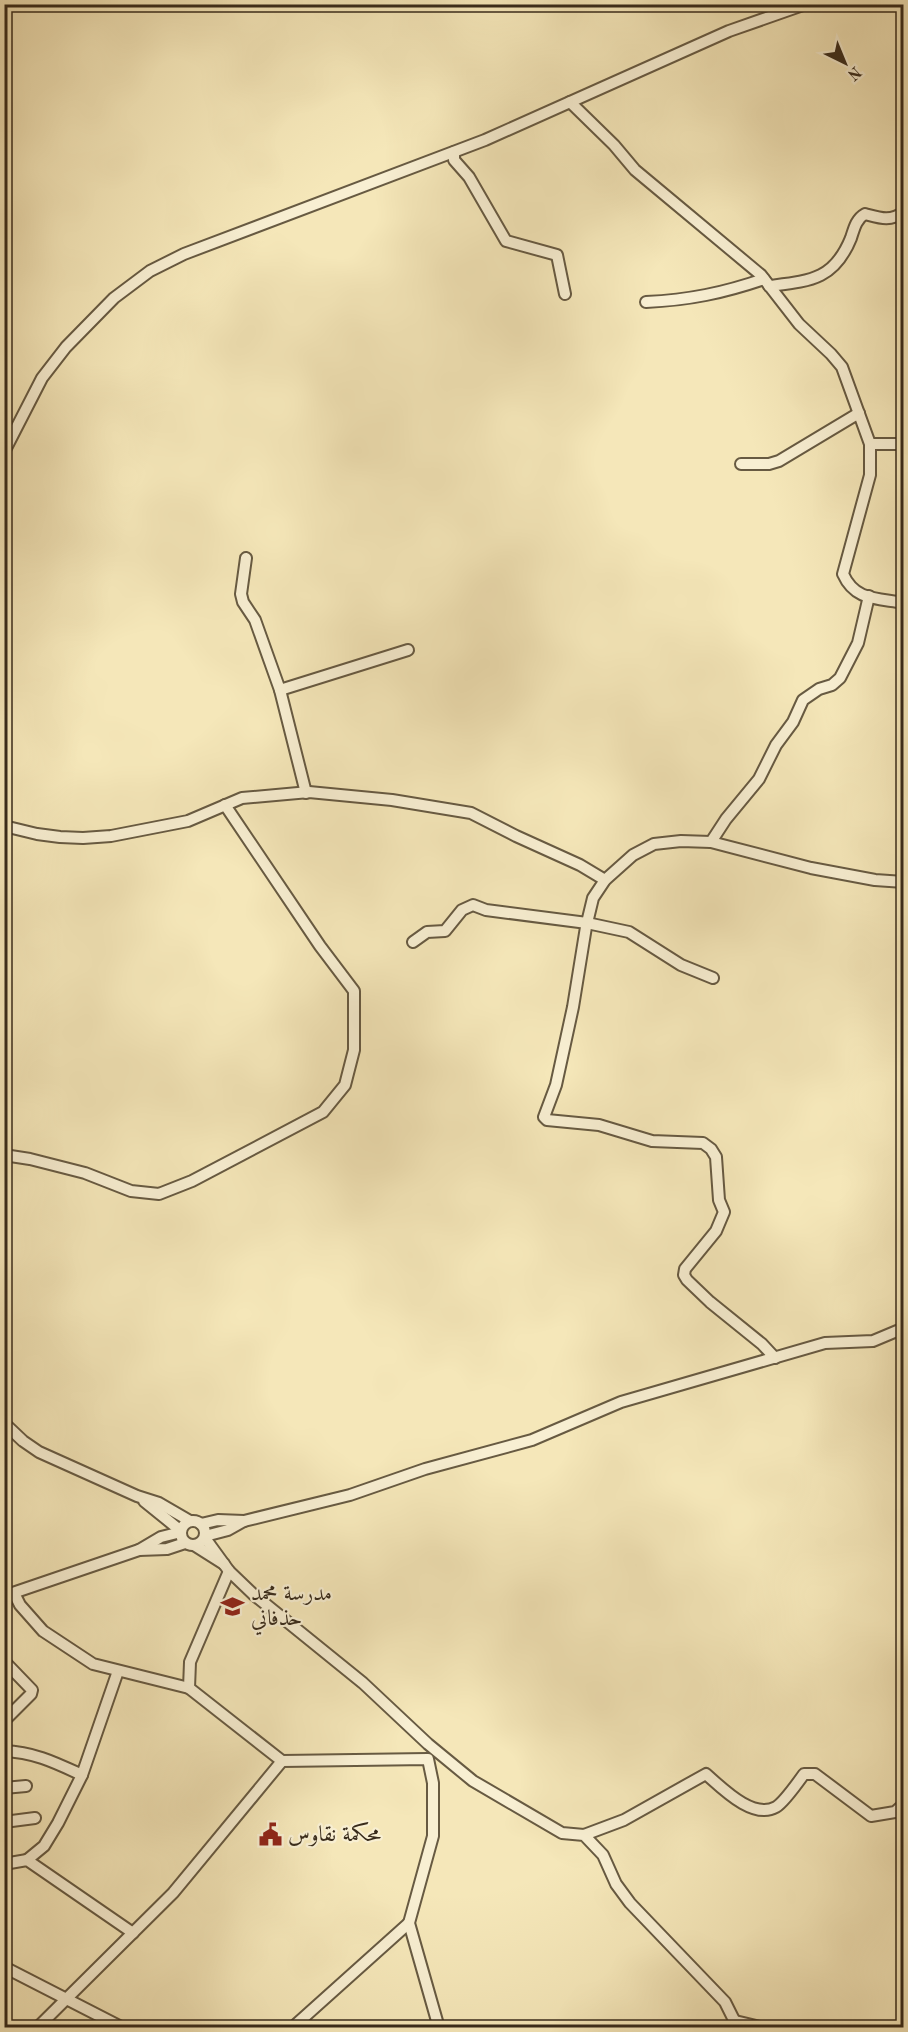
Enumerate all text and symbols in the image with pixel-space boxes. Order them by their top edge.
north arrow [815,33,875,93]
text: N [843,62,864,83]
place label: مدرسة محمد حذفاني [251,1583,332,1636]
school or university icon: مدرسة محمد حذفاني [220,1594,246,1620]
public building icon: محكمة نقاوس [257,1822,283,1848]
place label: محكمة نقاوس [288,1822,382,1847]

